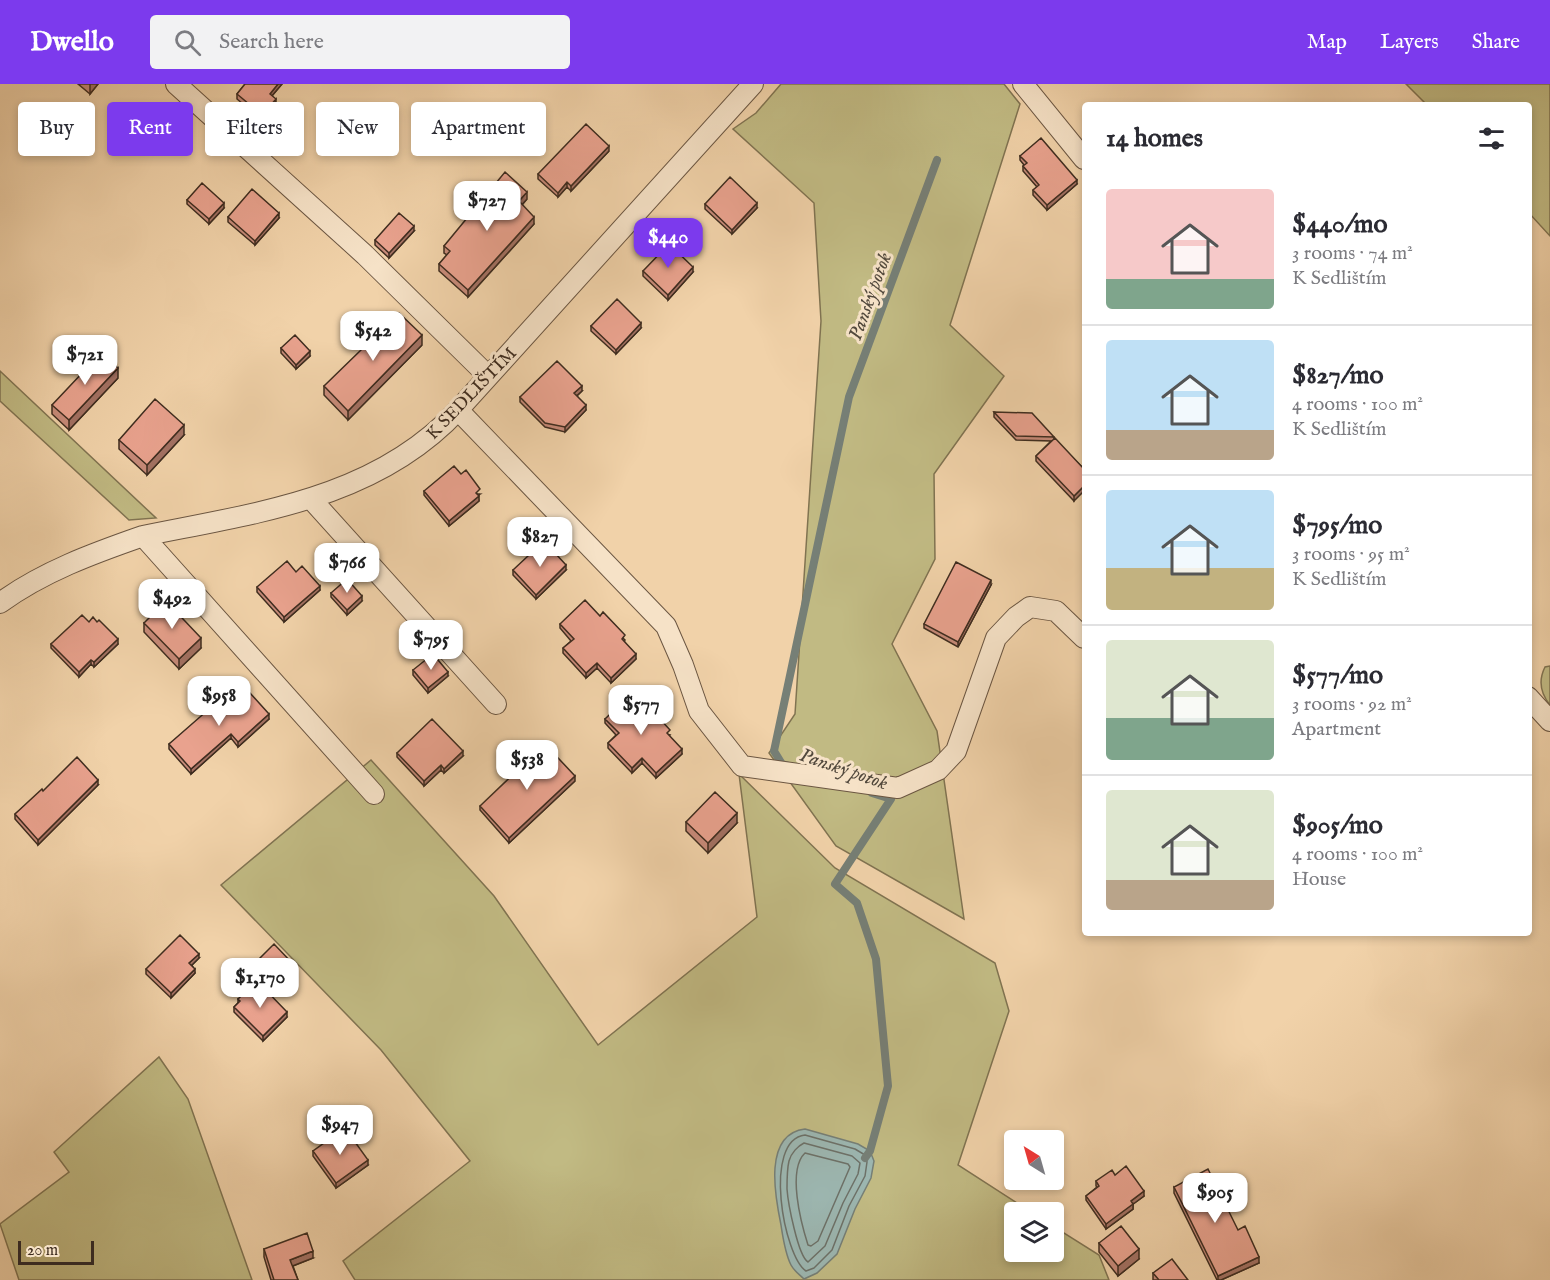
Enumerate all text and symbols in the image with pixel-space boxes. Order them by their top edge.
search box [150,15,570,69]
text: Dwello [30,25,114,60]
icon: search [171,26,204,59]
text: Search here [219,28,324,56]
text: Map [1307,29,1347,56]
text: Layers [1380,29,1439,56]
text: Share [1472,29,1520,56]
chip: Buy [18,102,95,156]
chip: Rent [107,102,193,156]
chip: Filters [205,102,304,156]
chip: New [316,102,399,156]
chip: Apartment [411,102,546,156]
text: 14 homes [1106,122,1203,155]
icon: filters [1475,122,1508,155]
pin: $727 [451,181,523,232]
text: $727 [468,188,506,213]
text: $440/mo [1292,208,1388,241]
icon: home [1154,213,1226,285]
pin: $440 [632,218,704,269]
text: $440 [648,225,688,250]
text: 3 rooms · 74 m² [1292,241,1413,266]
water label: Panský potok [843,249,898,344]
text: K Sedlištím [1292,266,1386,291]
pin: $542 [337,311,409,362]
text: $542 [354,318,392,343]
pin: $721 [49,335,121,386]
street label: K SEDLIŠTÍM [421,341,522,445]
text: $721 [66,342,104,367]
text: $827/mo [1292,359,1384,392]
icon: home [1154,364,1226,436]
text: 4 rooms · 100 m² [1292,392,1423,417]
text: K Sedlištím [1292,417,1386,442]
text: $795/mo [1292,509,1382,542]
icon: home [1154,514,1226,586]
pin: $827 [504,517,576,568]
text: $827 [521,524,559,549]
text: 3 rooms · 95 m² [1292,542,1410,567]
pin: $766 [311,543,383,594]
text: $766 [328,550,366,575]
text: K Sedlištím [1292,567,1386,592]
pin: $492 [136,579,208,630]
text: $492 [153,586,192,611]
pin: $795 [395,620,467,671]
text: $795 [413,627,449,652]
text: $577/mo [1292,659,1383,692]
icon: home [1154,664,1226,736]
pin: $958 [183,676,255,727]
text: $958 [202,683,236,708]
pin: $577 [605,685,677,736]
text: $577 [622,692,660,717]
text: 3 rooms · 92 m² [1292,692,1412,717]
text: Apartment [1292,717,1381,742]
pin: $538 [491,740,563,791]
water label: Panský potok [796,743,891,796]
text: $538 [510,747,544,772]
text: $905/mo [1292,809,1383,842]
icon: home [1154,814,1226,886]
text: 4 rooms · 100 m² [1292,842,1423,867]
text: House [1292,867,1346,892]
pin: $1,170 [211,958,309,1009]
text: $1,170 [235,965,285,990]
pin: $947 [304,1105,376,1156]
text: $947 [321,1112,359,1137]
north arrow [1004,1130,1064,1190]
map controls [1004,1130,1064,1262]
pin: $905 [1179,1173,1251,1224]
text: $905 [1197,1180,1233,1205]
button: layers [1004,1202,1064,1262]
scale bar [18,1238,94,1266]
text: 20 m [27,1241,58,1261]

